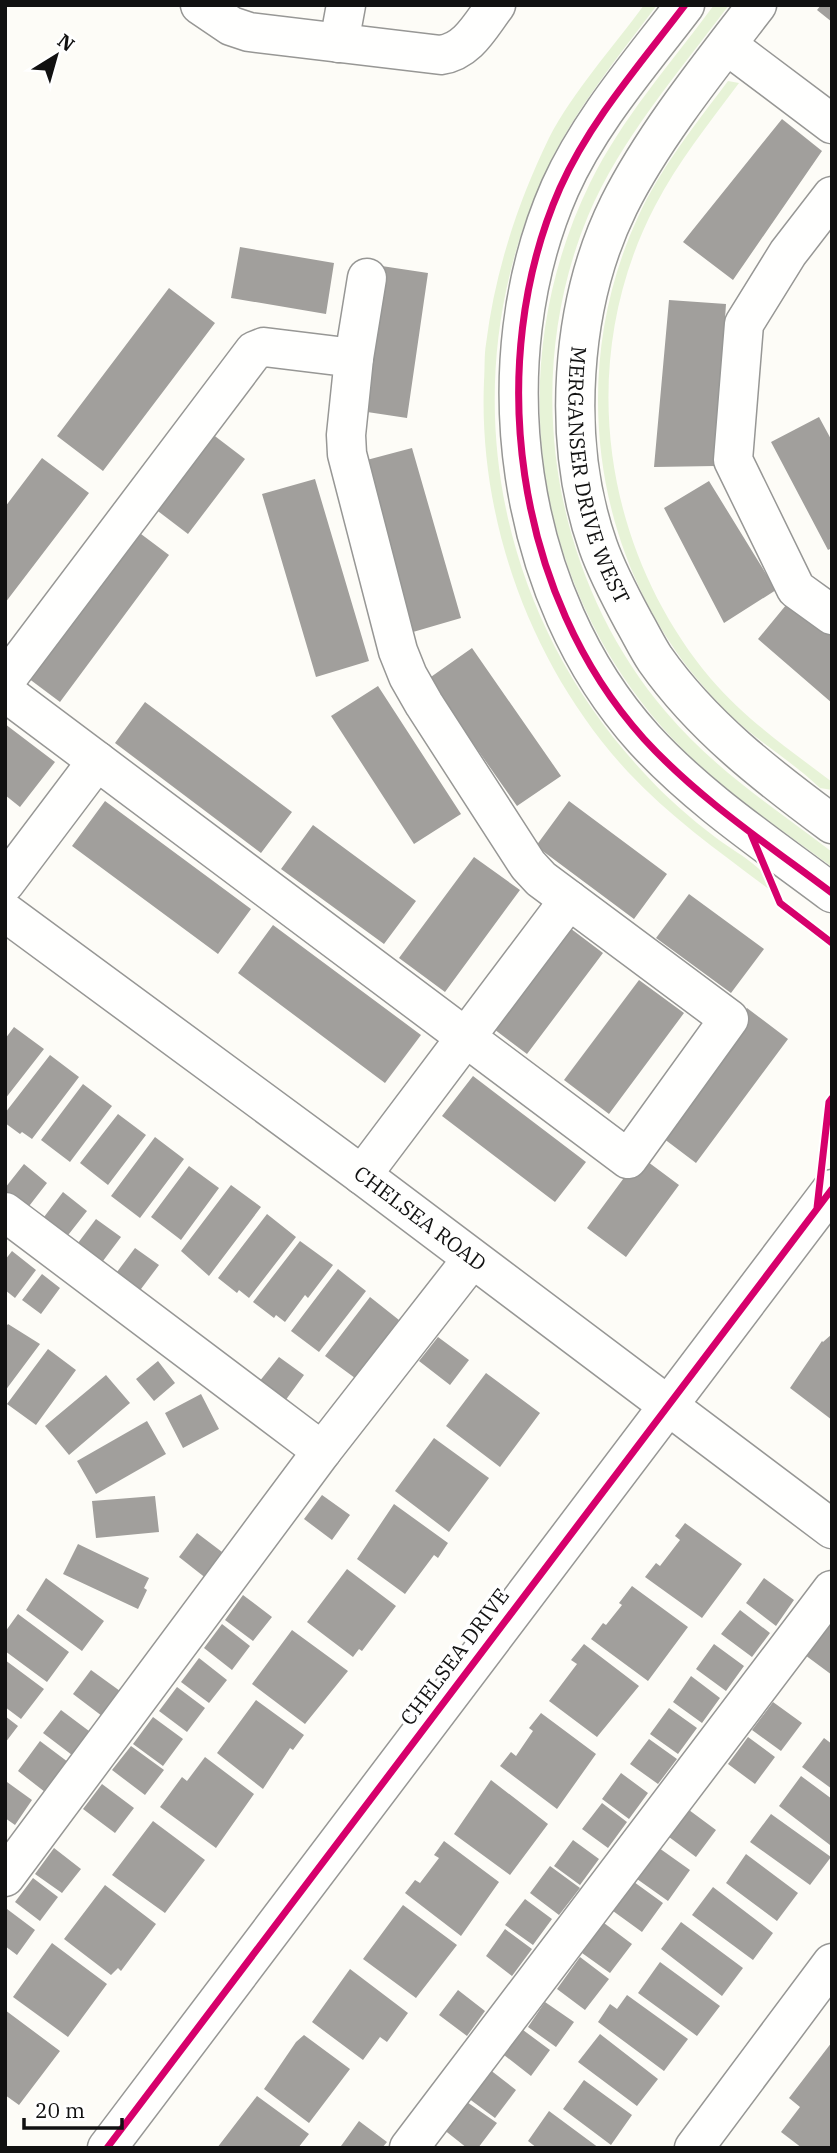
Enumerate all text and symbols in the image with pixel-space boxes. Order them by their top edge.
north arrow [21,21,91,91]
text: N [53,28,79,57]
street label: MERGANSER DRIVE WEST [562,345,637,608]
street label: CHELSEA ROAD [349,1159,492,1277]
street label: CHELSEA DRIVE [393,1582,515,1731]
scale bar [24,2086,122,2130]
text: 20 m [35,2096,85,2124]

